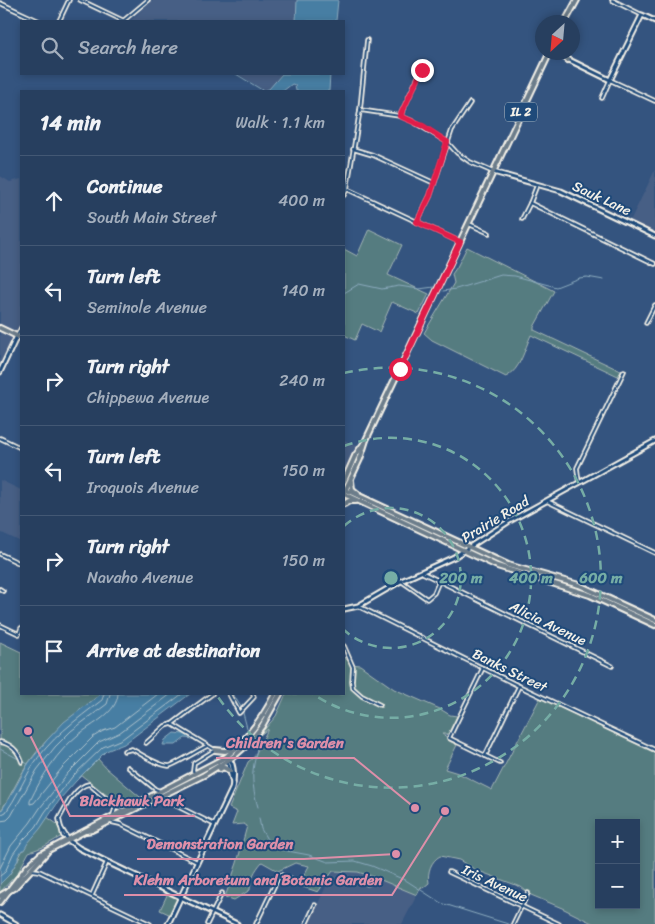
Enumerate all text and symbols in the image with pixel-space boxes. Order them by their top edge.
north arrow [535,15,580,60]
search box [20,20,345,75]
text: Search here [78,31,178,64]
icon: search [38,34,66,62]
route end [411,59,434,82]
road number: IL 2 [505,102,537,121]
text: 14 min [40,104,101,142]
text: Walk · 1.1 km [235,108,325,137]
text: Continue [87,170,163,203]
street label: Sauk Lane [568,174,635,223]
text: 400 m [278,186,325,215]
icon: ahead [40,187,68,215]
text: South Main Street [87,203,217,232]
text: Turn left [87,260,160,293]
text: 140 m [282,276,325,305]
icon: left [40,277,68,305]
text: Seminole Avenue [87,293,207,322]
text: Turn right [87,350,169,383]
route start [389,358,412,381]
text: 240 m [279,366,325,395]
icon: right [40,367,68,395]
text: Chippewa Avenue [87,383,209,412]
text: Turn left [87,440,160,473]
text: 150 m [282,456,325,485]
icon: left [40,457,68,485]
text: Iroquois Avenue [87,473,199,502]
street label: Prairie Road [456,488,535,550]
text: Turn right [87,530,169,563]
text: 150 m [282,546,325,575]
icon: right [40,547,68,575]
text: Navaho Avenue [87,563,193,592]
text: 200 m [438,565,483,591]
text: 400 m [508,565,553,591]
text: 600 m [579,565,623,591]
centre of rings [382,569,400,587]
street label: Alicia Avenue [504,594,591,653]
text: Arrive at destination [87,634,260,667]
icon: arrive [40,637,68,665]
street label: Banks Street [468,641,553,700]
callout: Children's Garden [216,728,354,758]
text: Children's Garden [225,730,345,756]
callout: Blackhawk Park [70,786,195,816]
text: Blackhawk Park [79,788,186,814]
map controls [595,819,640,909]
button: + [595,819,640,864]
callout: Demonstration Garden [137,829,304,859]
text: Demonstration Garden [147,831,294,857]
street label: Iris Avenue [457,857,532,910]
button: − [595,864,640,909]
callout: Klehm Arboretum and Botanic Garden [124,865,392,895]
text: Klehm Arboretum and Botanic Garden [133,867,383,893]

